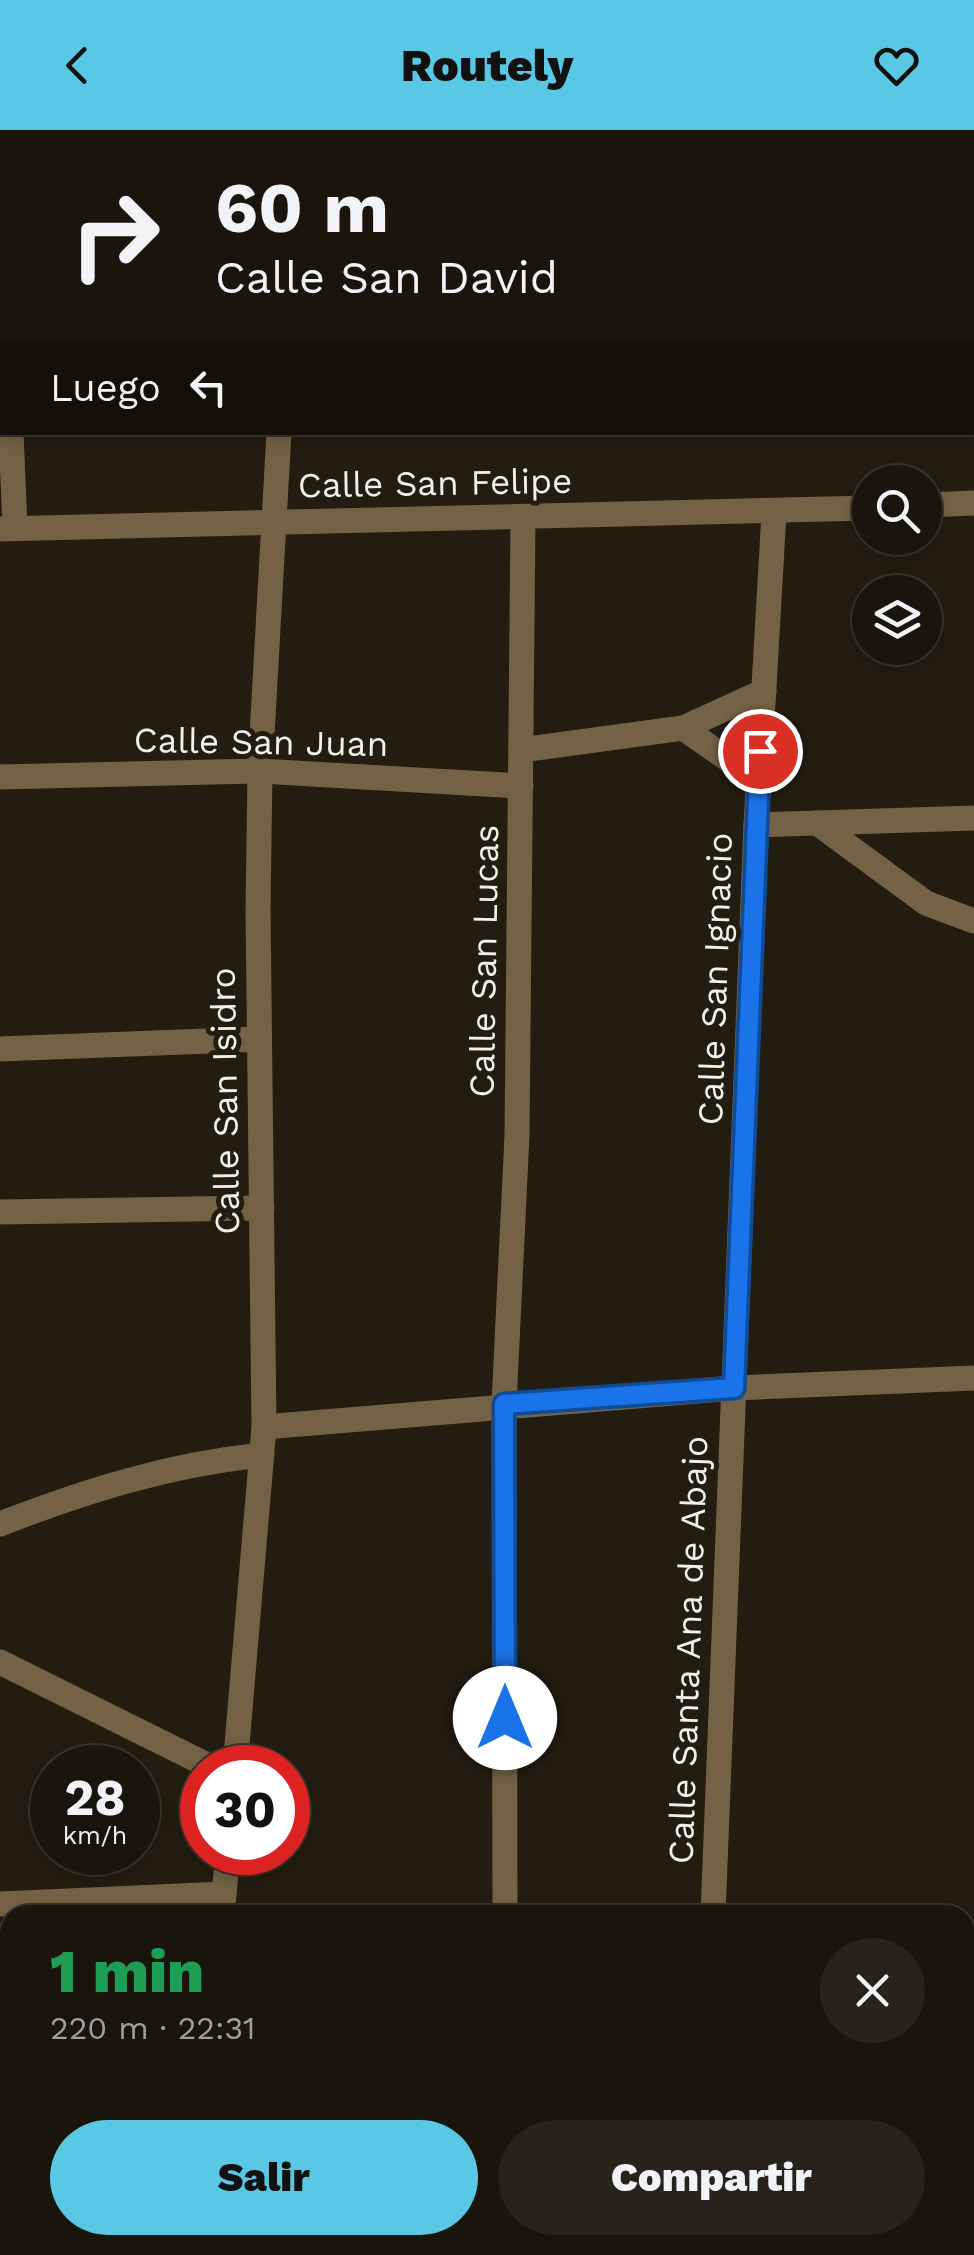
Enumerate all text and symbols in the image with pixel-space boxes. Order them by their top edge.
icon: back [50,38,105,93]
icon: heart [869,38,924,93]
text: Routely [401,39,573,92]
text: 60 m [215,167,389,249]
icon: right [50,170,180,300]
text: Calle San David [215,251,558,304]
icon: left [181,360,236,415]
text: Luego [50,366,161,410]
street label: Calle San Felipe [297,460,573,506]
map controls [852,465,942,665]
button: search [852,465,942,555]
button: layers [852,575,942,665]
pin [718,709,803,794]
street label: Calle San Juan [133,719,389,765]
icon: arrive [733,724,788,779]
street label: Calle San Lucas [461,824,507,1098]
street label: Calle San Ignacio [689,832,741,1126]
street label: Calle San Isidro [202,967,248,1235]
street label: Calle Santa Ana de Abajo [660,1435,716,1865]
position arrow [453,1666,557,1770]
speed limit sign: 30 [180,1745,310,1875]
text: 28 [64,1768,126,1827]
text: km/h [63,1821,127,1850]
text: 1 min [50,1936,204,2007]
button: close [820,1938,925,2043]
text: 220 m · 22:31 [50,2009,256,2047]
button: Salir [50,2120,478,2235]
button: Compartir [498,2120,925,2235]

